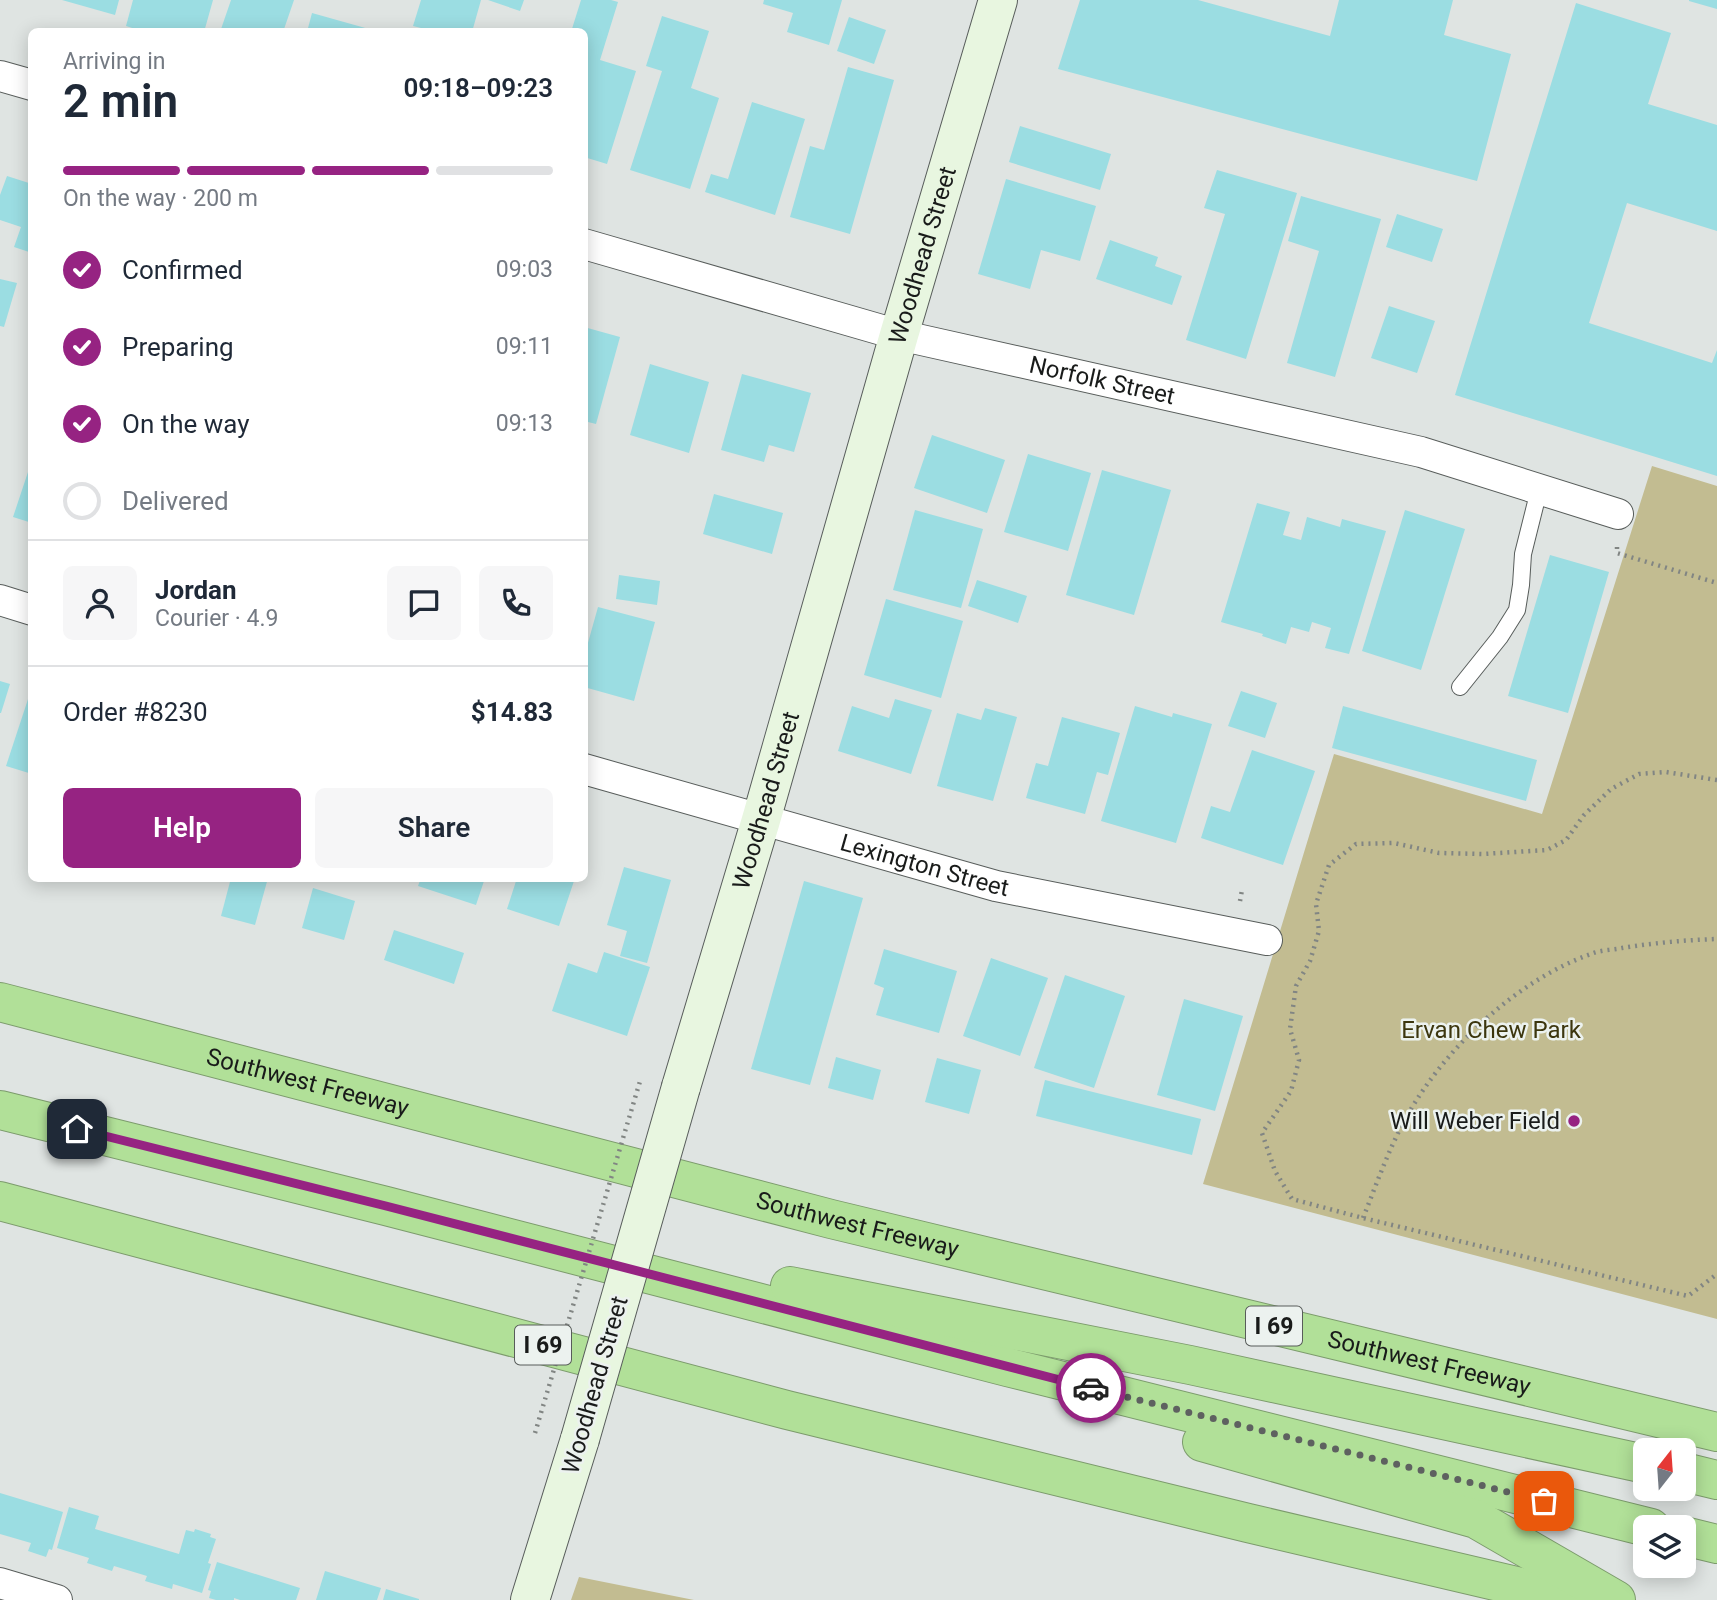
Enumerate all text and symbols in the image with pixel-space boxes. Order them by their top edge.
text: Arriving in [63,48,166,75]
text: 09:18–09:23 [403,73,553,103]
text: 2 min [63,74,178,128]
street label: Woodhead Street [883,163,962,347]
text: On the way · 200 m [63,185,258,212]
icon: check [63,251,101,289]
text: Confirmed [122,255,243,285]
text: 09:03 [496,256,553,283]
icon: check [63,328,101,366]
text: Preparing [122,332,234,362]
text: 09:11 [496,333,553,360]
street label: Norfolk Street [1027,351,1178,410]
icon: check [63,405,101,443]
text: On the way [122,409,250,439]
text: 09:13 [496,410,553,437]
text: Delivered [122,486,229,516]
button: person [63,566,137,640]
button: chat [387,566,461,640]
button: phone [479,566,553,640]
text: Jordan [155,575,237,605]
text: Courier · 4.9 [155,605,278,632]
text: Order #8230 [63,697,208,727]
text: $14.83 [471,697,553,727]
street label: Woodhead Street [727,708,805,893]
button: Help [63,788,301,868]
button: Share [315,788,553,868]
street label: Lexington Street [837,828,1011,902]
park label: Ervan Chew Park [1401,1016,1582,1044]
street label: Southwest Freeway [204,1043,412,1122]
pin [47,1099,107,1159]
place label: Will Weber Field [1390,1107,1560,1135]
icon: home [58,1110,96,1148]
marker: Will Weber Field [1566,1113,1582,1129]
street label: Southwest Freeway [753,1186,962,1263]
street label: Woodhead Street [556,1293,634,1477]
road number: I 69 [1246,1306,1302,1345]
street label: Southwest Freeway [1325,1325,1534,1401]
road number: I 69 [515,1326,571,1364]
courier [1056,1353,1126,1423]
icon: car [1072,1369,1110,1407]
north arrow [1633,1438,1696,1502]
map controls [1633,1438,1696,1578]
pin [1514,1471,1574,1531]
icon: bag [1525,1482,1563,1520]
button: layers [1633,1515,1696,1578]

